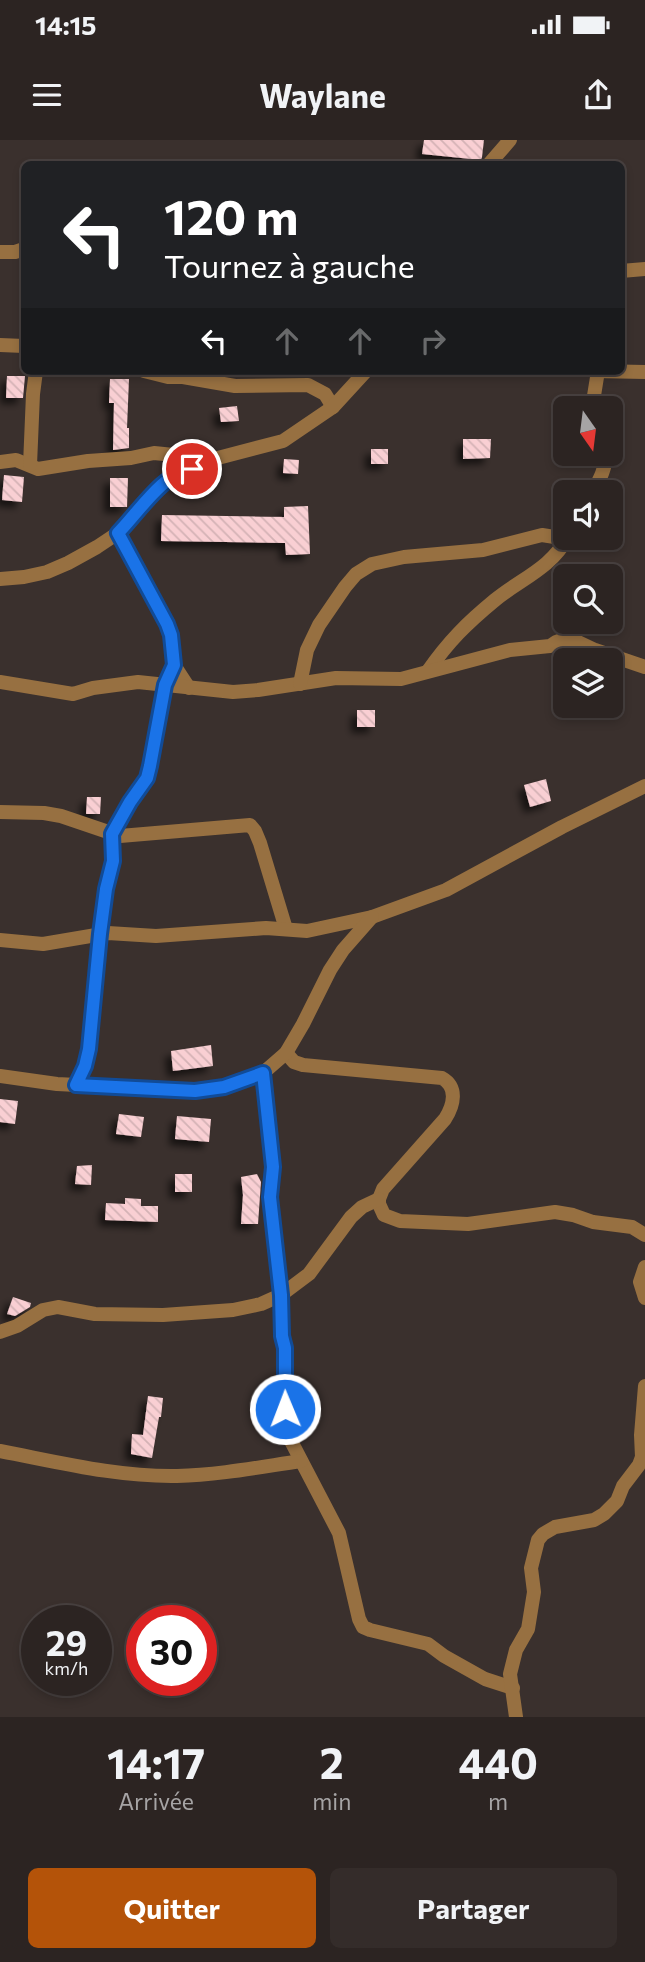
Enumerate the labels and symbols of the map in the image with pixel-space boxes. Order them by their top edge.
north arrow [553,396,623,466]
pin [162,439,222,499]
position arrow [248,1372,322,1446]
speed limit sign: 30 [126,1605,217,1696]

